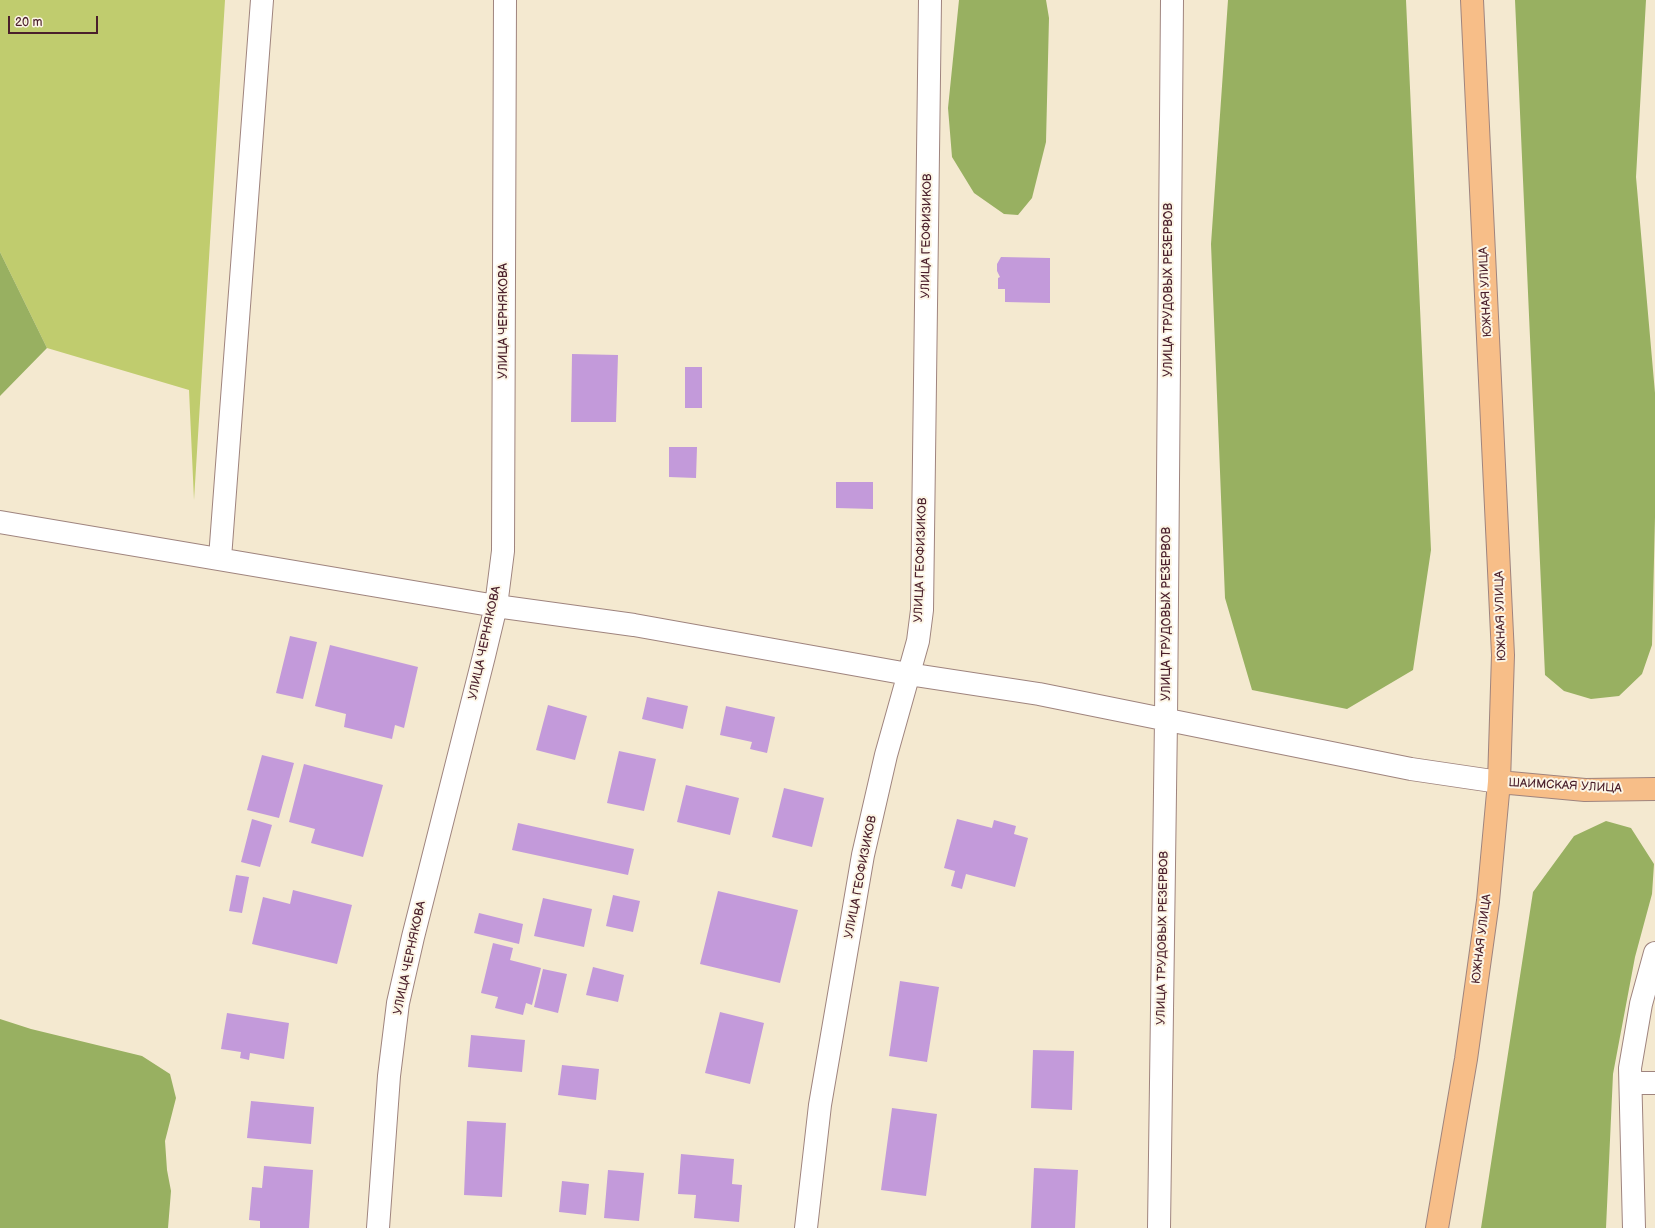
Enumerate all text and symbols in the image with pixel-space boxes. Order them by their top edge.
scale bar [10,8,100,34]
text: 20 m [15,15,42,30]
street label: УЛИЦА ГЕОФИЗИКОВ [919,173,935,299]
street label: УЛИЦА ТРУДОВЫХ РЕЗЕРВОВ [1162,203,1176,377]
street label: ЮЖНАЯ УЛИЦА [1476,246,1496,338]
street label: УЛИЦА ЧЕРНЯКОВА [497,263,511,379]
street label: УЛИЦА ГЕОФИЗИКОВ [912,497,930,623]
street label: УЛИЦА ТРУДОВЫХ РЕЗЕРВОВ [1160,527,1174,701]
street label: ЮЖНАЯ УЛИЦА [1492,571,1510,661]
street label: УЛИЦА ЧЕРНЯКОВА [466,585,504,701]
street label: ШАИМСКАЯ УЛИЦА [1508,776,1622,796]
street label: УЛИЦА ГЕОФИЗИКОВ [842,814,880,940]
street label: УЛИЦА ТРУДОВЫХ РЕЗЕРВОВ [1154,851,1172,1025]
street label: ЮЖНАЯ УЛИЦА [1469,893,1495,985]
street label: УЛИЦА ЧЕРНЯКОВА [391,900,429,1016]

